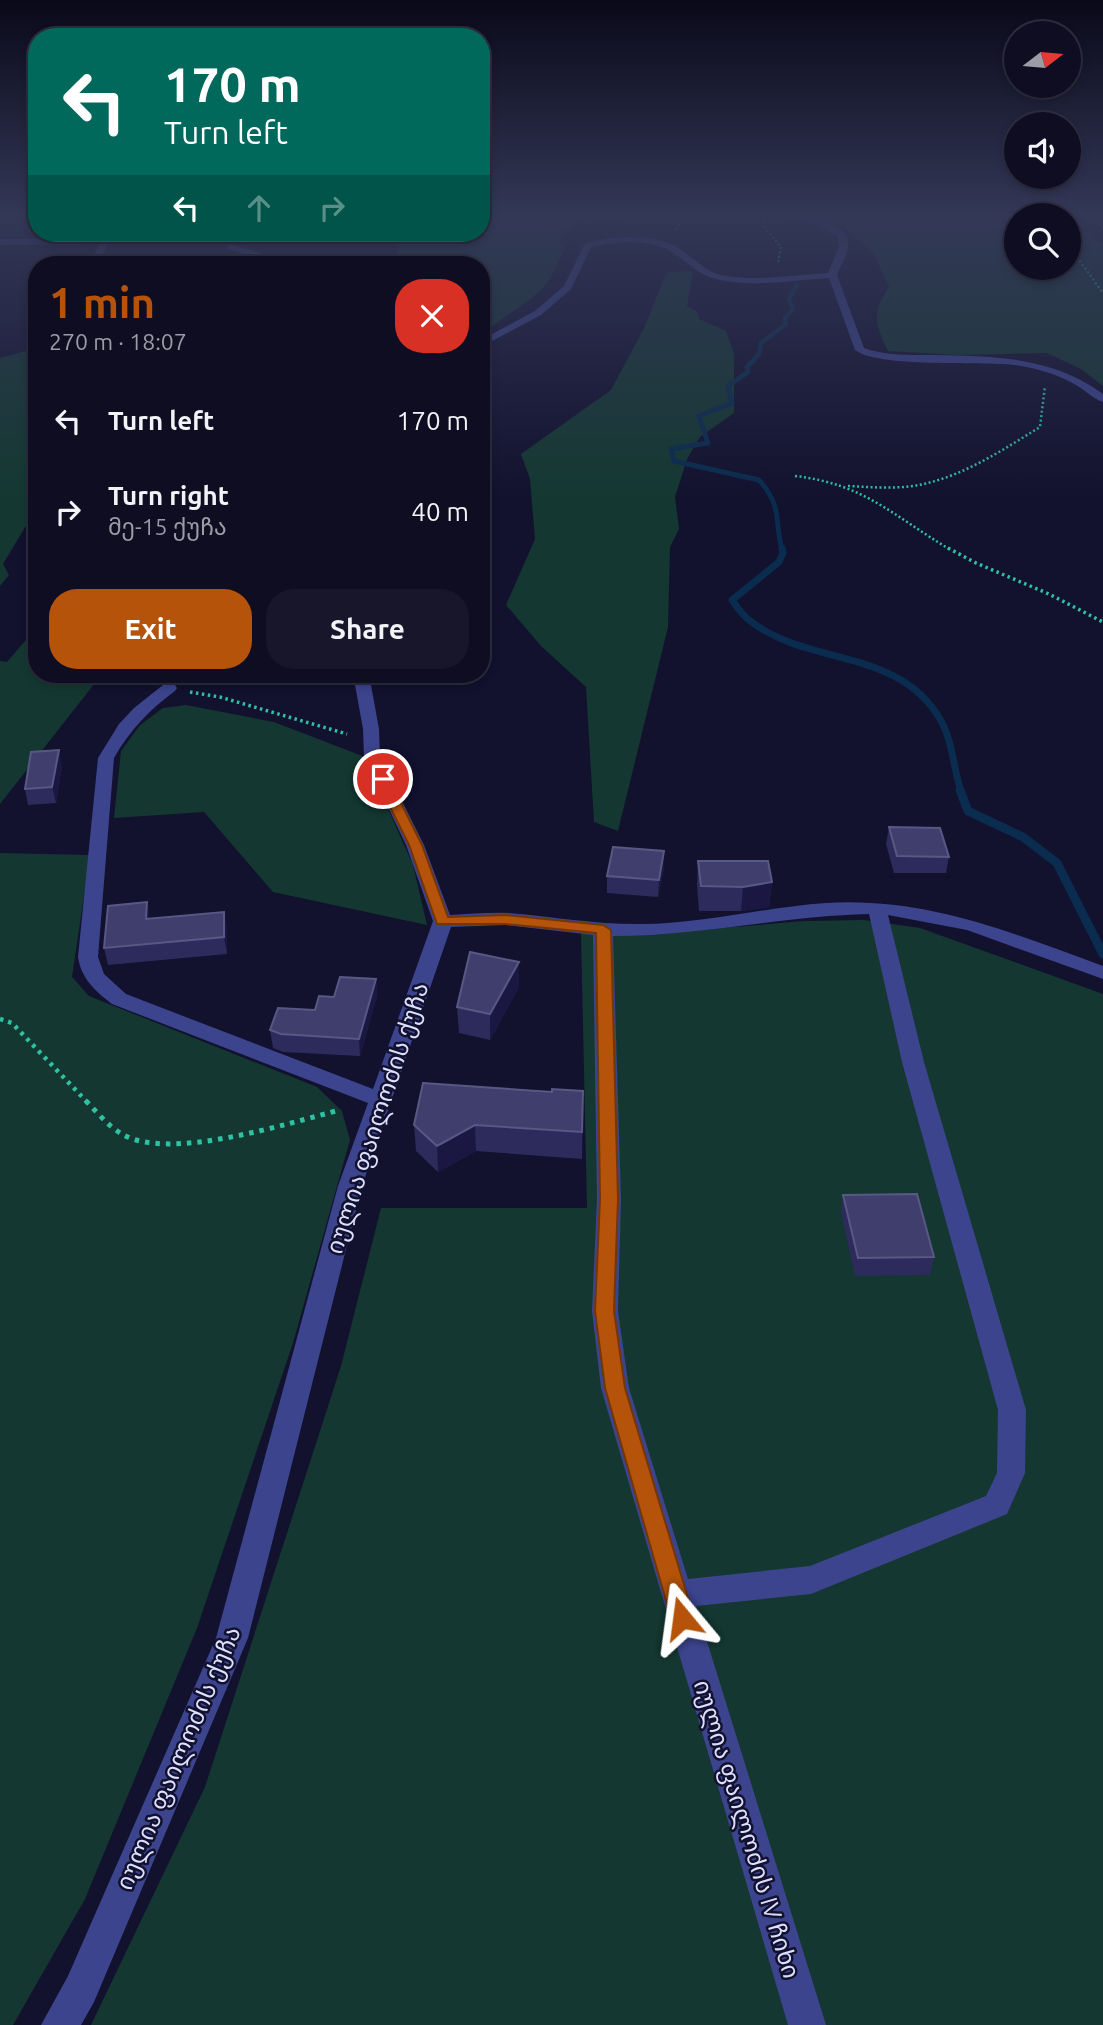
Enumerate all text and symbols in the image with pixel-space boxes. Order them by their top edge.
north arrow [1004,21,1082,98]
map controls [1004,21,1081,280]
icon: left [49,56,140,147]
text: 170 m [164,56,301,111]
button: sound [1004,112,1081,189]
text: Turn left [164,114,288,150]
icon: left [167,189,205,227]
icon: ahead [240,189,278,227]
icon: right [313,189,351,227]
button: search [1004,203,1081,280]
text: 1 min [49,279,155,326]
button: close [395,279,469,353]
text: 270 m · 18:07 [49,329,187,354]
icon: left [49,402,87,440]
text: Turn left [108,406,214,435]
text: 170 m [397,406,469,435]
text: Turn right [108,481,229,510]
icon: right [49,493,87,531]
text: 40 m [411,497,469,526]
text: მე-15 ქუჩა [108,514,227,539]
button: Exit [49,589,252,669]
button: Share [266,589,469,669]
pin [353,749,413,809]
icon: arrive [364,760,402,798]
street label: იულია ფაილოძის ქუჩა [320,979,435,1257]
position arrow [645,1581,719,1655]
street label: იულია ფაილოძის ქუჩა [110,1622,247,1894]
street label: იულია ფაილოძის IV ჩიხი [688,1676,805,1982]

